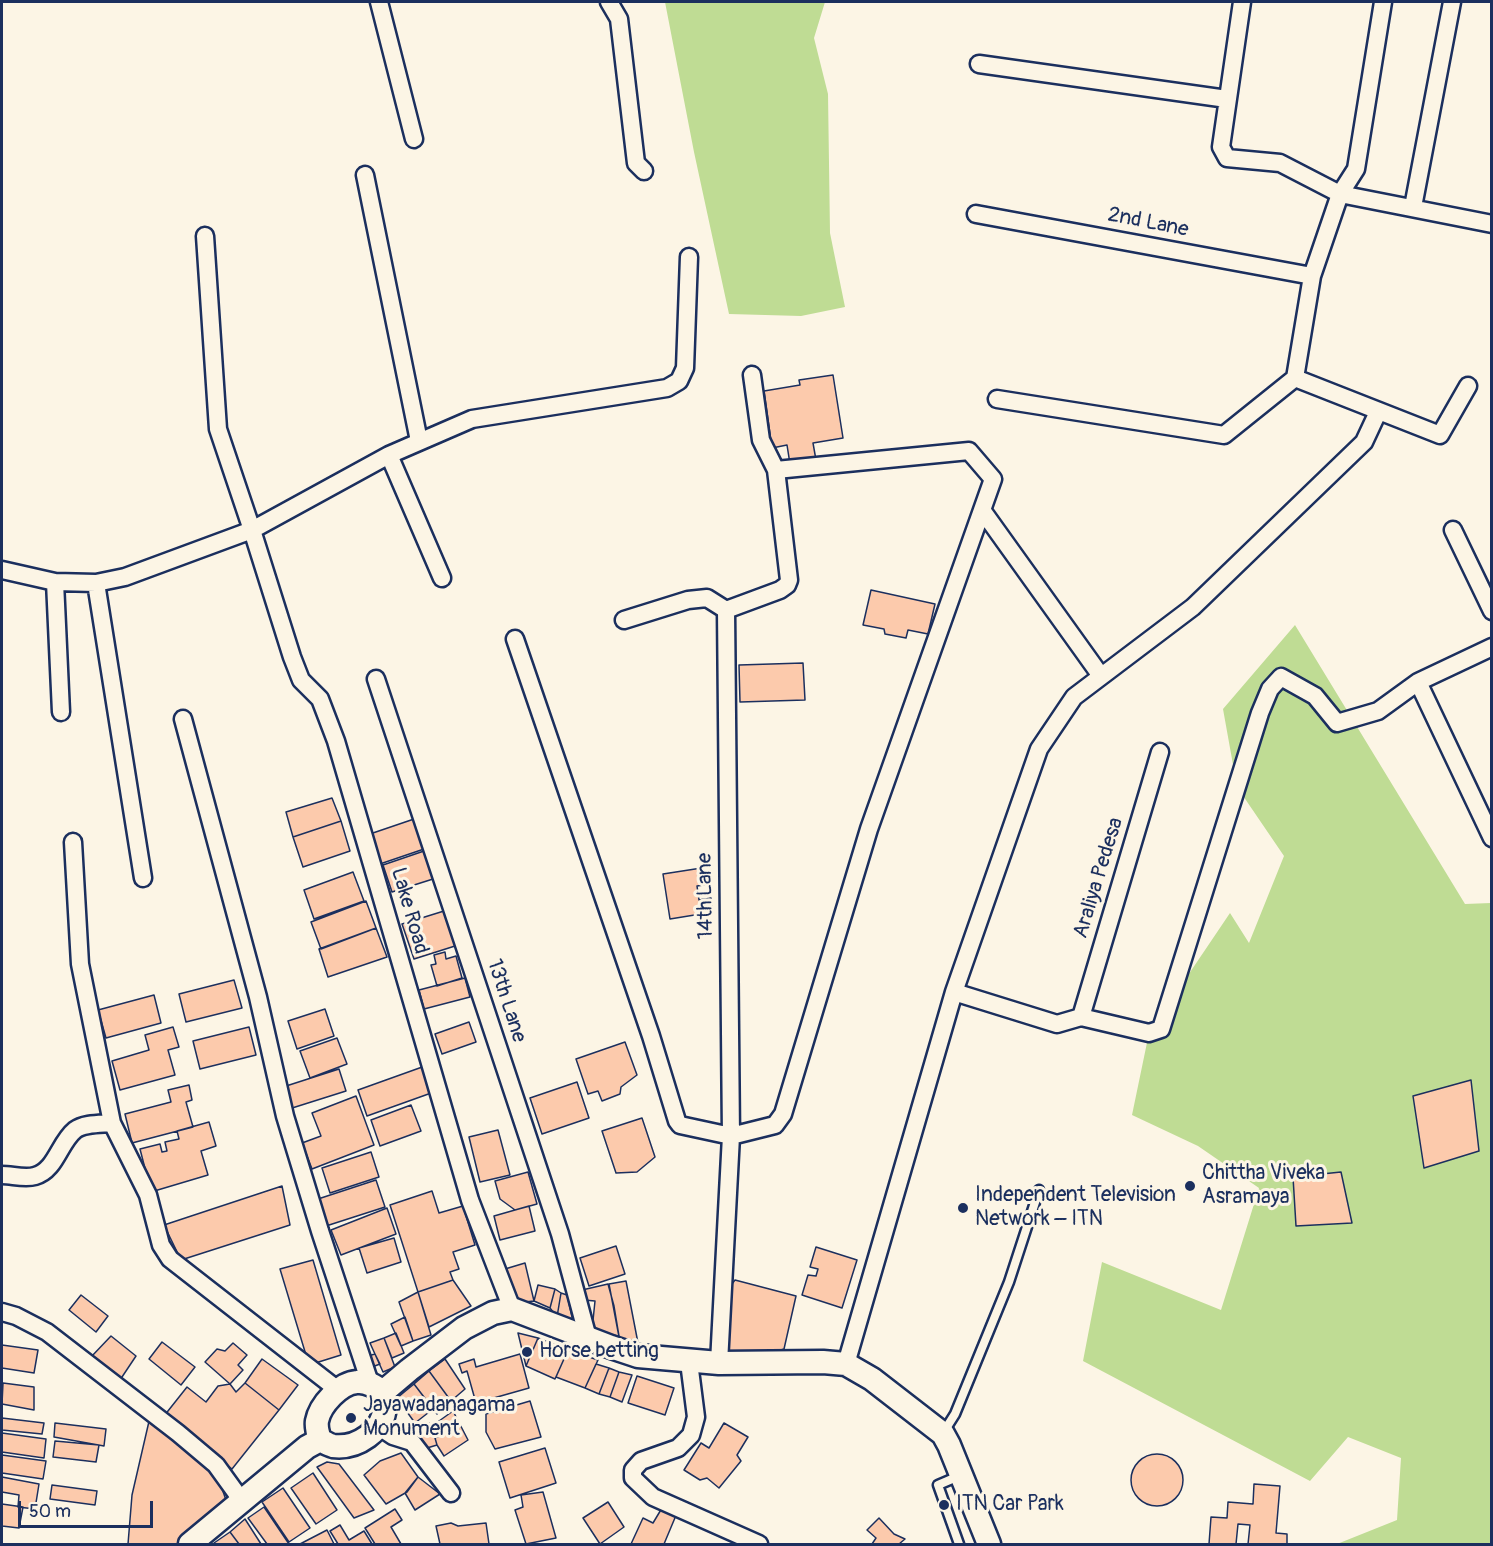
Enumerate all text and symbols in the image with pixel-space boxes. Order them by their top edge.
street label: 2nd Lane [1106,203,1190,243]
street label: Araliya Pedesa [1069,815,1129,941]
street label: 14th Lane [693,853,719,939]
street label: Lake Road [385,865,433,957]
street label: 13th Lane [481,956,531,1046]
place label: Chittha Viveka Asramaya [1202,1161,1325,1211]
marker: Chittha Viveka Asramaya [1183,1179,1197,1193]
place label: Independent Television Network – ITN [975,1183,1176,1233]
marker: Independent Television Network – ITN [956,1201,970,1215]
place label: Horse betting [539,1339,659,1365]
marker: Horse betting [520,1345,534,1359]
place label: Jayawadanagama Monument [363,1393,515,1443]
marker: Jayawadanagama Monument [344,1411,358,1425]
scale bar [21,1489,156,1527]
place label: ITN Car Park [956,1492,1064,1518]
marker: ITN Car Park [937,1498,951,1512]
text: 50 m [29,1500,71,1523]

